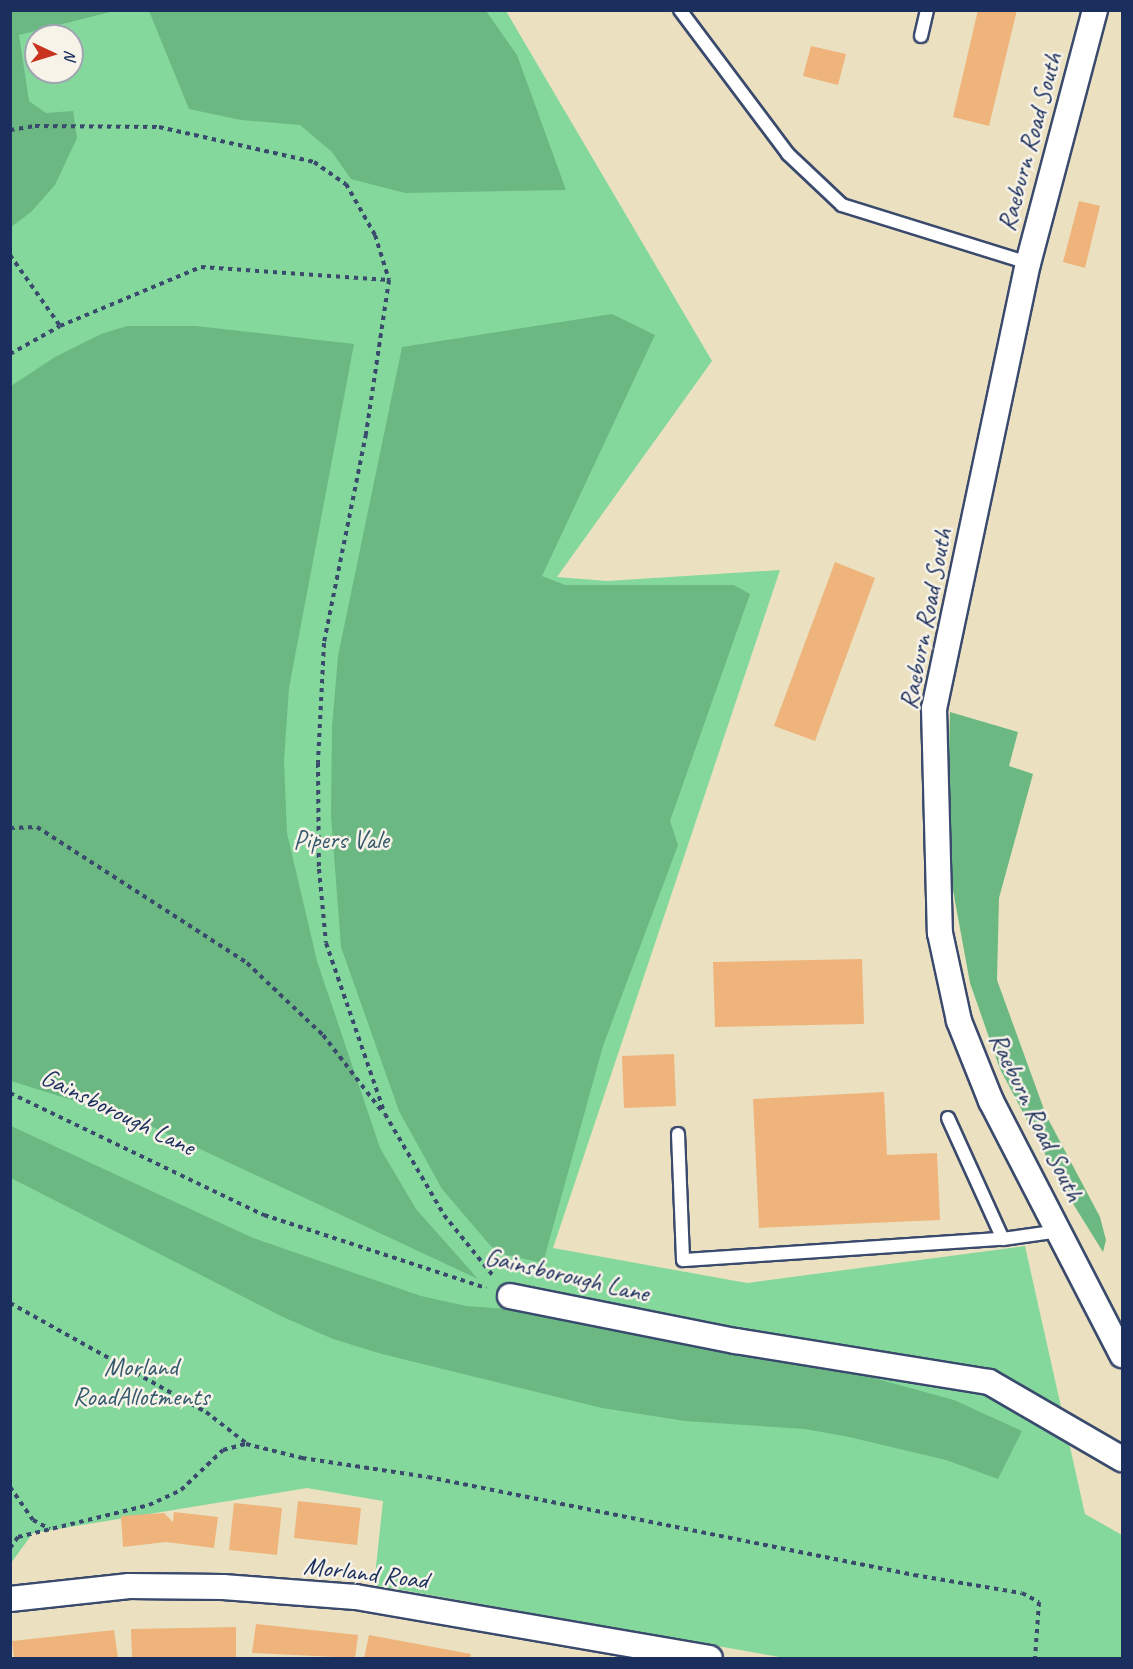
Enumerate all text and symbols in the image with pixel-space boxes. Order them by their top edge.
north arrow [24,24,84,84]
text: N [60,49,80,61]
street label: Raeburn Road South [991,49,1069,235]
street label: Raeburn Road South [893,526,959,712]
park label: Pipers Vale [293,824,389,856]
street label: Raeburn Road South [982,1028,1090,1206]
street label: Gainsborough Lane [36,1061,200,1163]
street label: Gainsborough Lane [482,1241,652,1309]
park label: Morland RoadAllotments [73,1351,209,1412]
street label: Morland Road [303,1550,429,1596]

